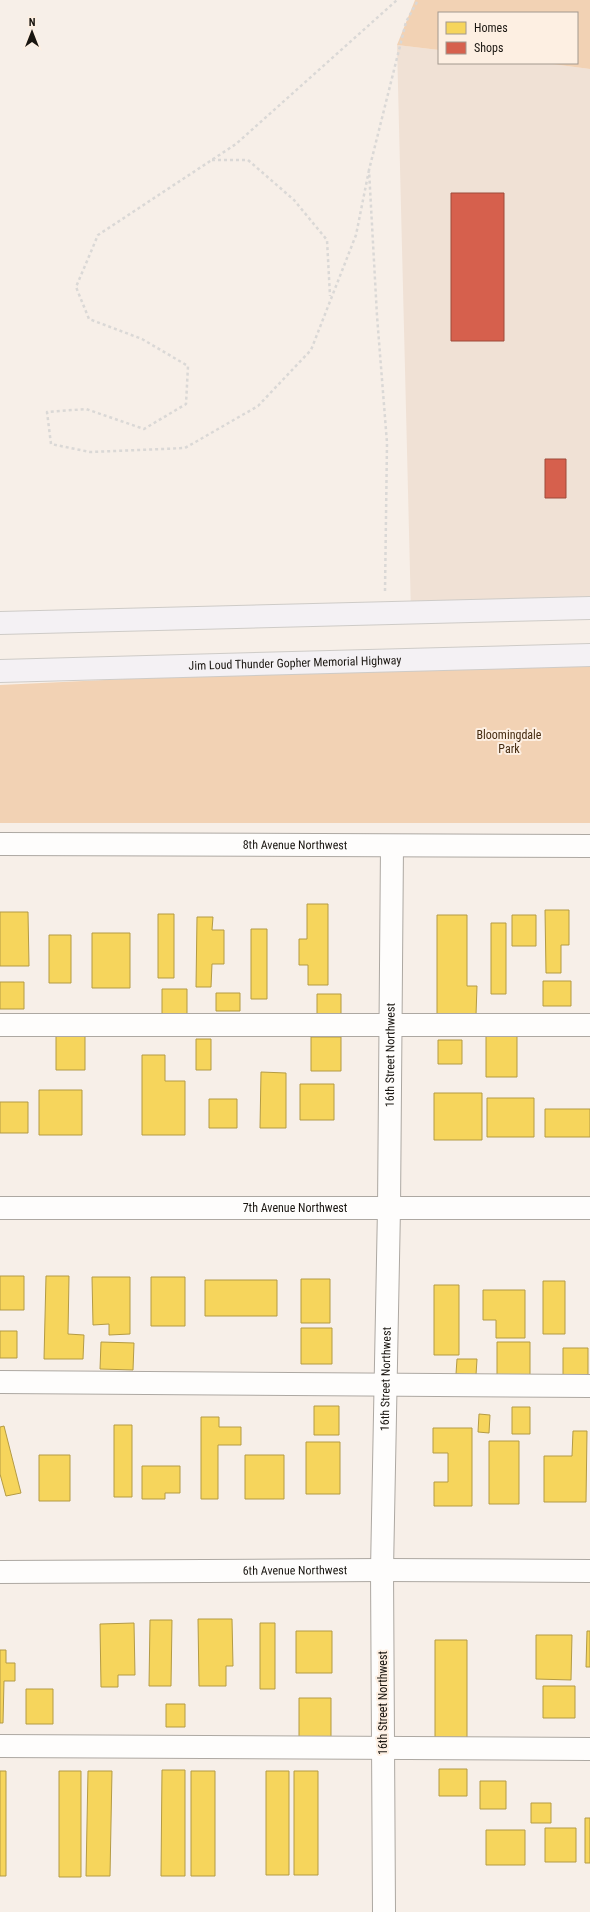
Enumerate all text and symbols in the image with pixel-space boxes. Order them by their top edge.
north arrow [12,12,52,52]
legend [438,12,578,64]
text: N [29,16,36,29]
text: Homes [474,21,508,35]
text: Shops [474,41,503,55]
street label: Jim Loud Thunder Gopher Memorial Highway [188,653,401,673]
park label: Bloomingdale Park [477,728,542,756]
street label: 8th Avenue Northwest [243,838,348,852]
street label: 16th Street Northwest [383,1002,398,1107]
street label: 7th Avenue Northwest [243,1201,348,1215]
street label: 16th Street Northwest [378,1326,394,1431]
street label: 6th Avenue Northwest [243,1563,348,1578]
street label: 16th Street Northwest [376,1651,390,1755]

